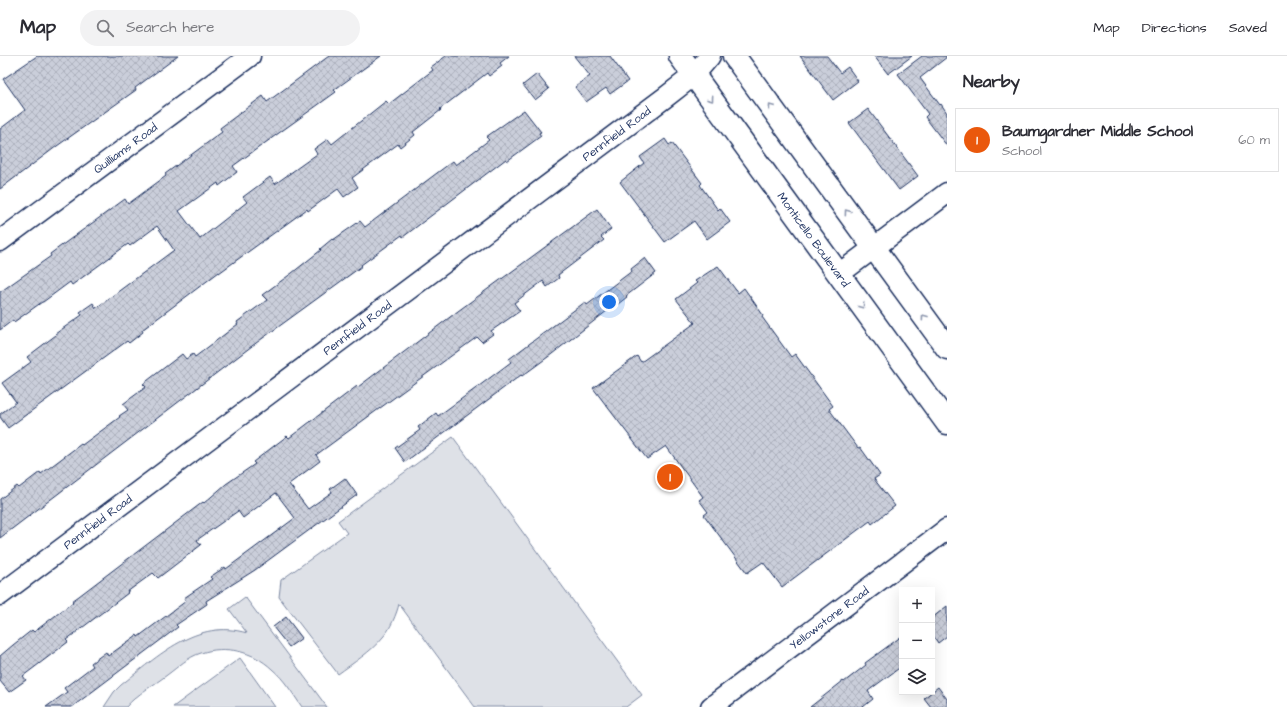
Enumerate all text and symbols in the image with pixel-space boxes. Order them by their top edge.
search box [80,10,360,46]
text: Map [20,14,56,41]
icon: search [94,17,116,39]
text: Search here [126,17,215,38]
text: Map [1093,18,1120,38]
text: Directions [1142,18,1207,38]
text: Saved [1229,18,1267,38]
text: Nearby [963,70,1020,94]
one-way arrow [707,94,714,101]
street label: Pennfield Road [579,103,655,166]
one-way arrow [769,104,776,111]
street label: Quilliams Road [90,119,161,178]
text: Baumgardner Middle School [1002,121,1193,142]
text: 1 [976,131,978,149]
text: 60 m [1238,131,1270,149]
text: School [1002,142,1042,160]
street label: Monticello Boulevard [773,189,853,291]
one-way arrow [845,209,852,216]
your location [599,292,619,312]
street label: Pennfield Road [319,297,395,360]
one-way arrow [857,301,864,308]
one-way arrow [922,314,929,321]
pin: 1 [657,462,683,492]
street label: Pennfield Road [60,491,136,554]
street label: Yellowstone Road [786,583,873,654]
map controls [899,587,935,695]
button: + [899,587,935,623]
button: − [899,623,935,659]
button: layers [899,659,935,695]

